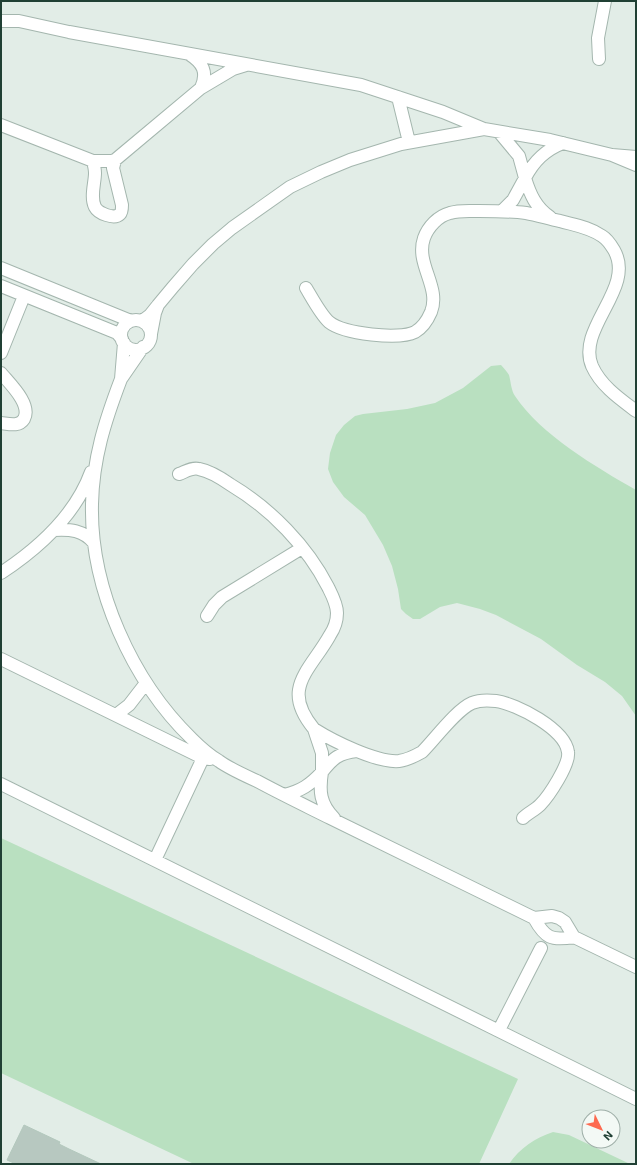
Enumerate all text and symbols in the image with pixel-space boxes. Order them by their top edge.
north arrow [581,1109,621,1149]
text: N [601,1129,616,1144]

